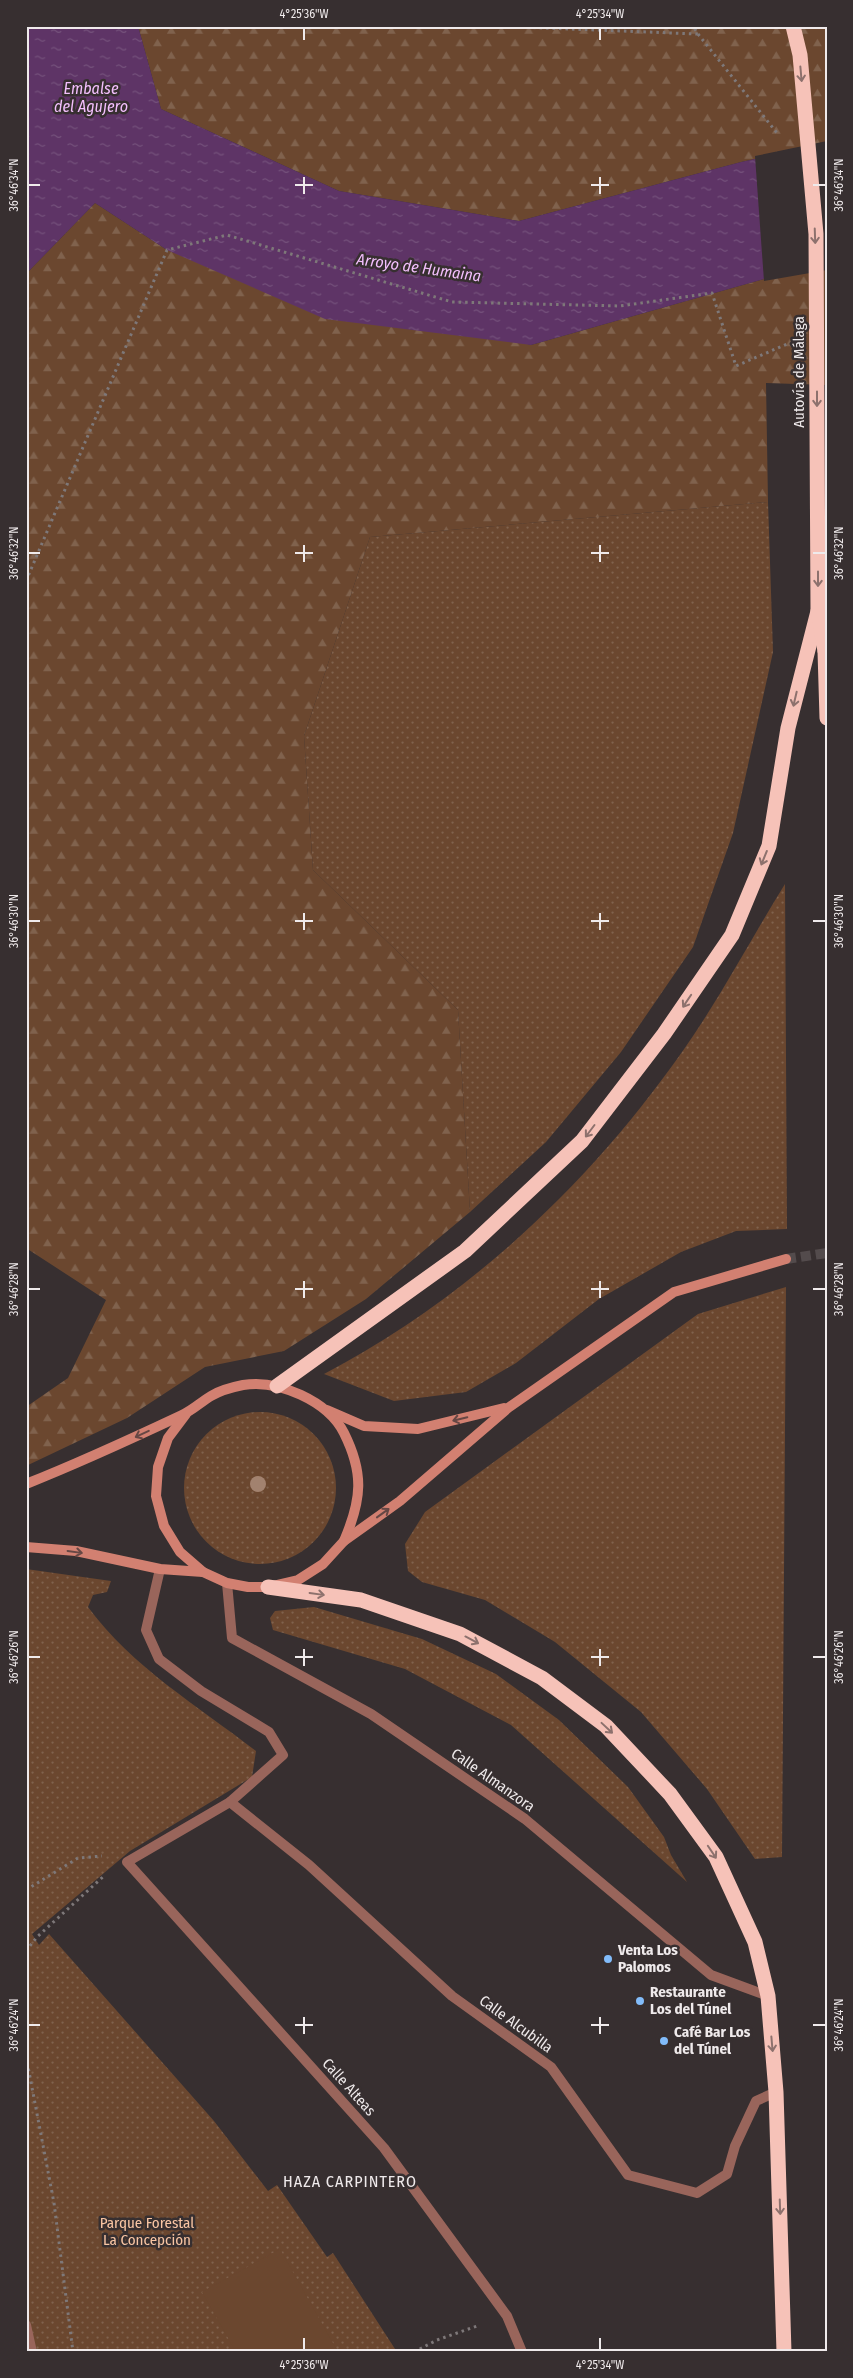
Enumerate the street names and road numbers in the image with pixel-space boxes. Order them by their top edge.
street label: Autovía de Málaga [790,316,808,428]
street label: Calle Almanzora [448,1745,538,1815]
street label: Calle Alcubilla [476,1991,556,2057]
street label: Calle Alteas [319,2055,379,2119]

